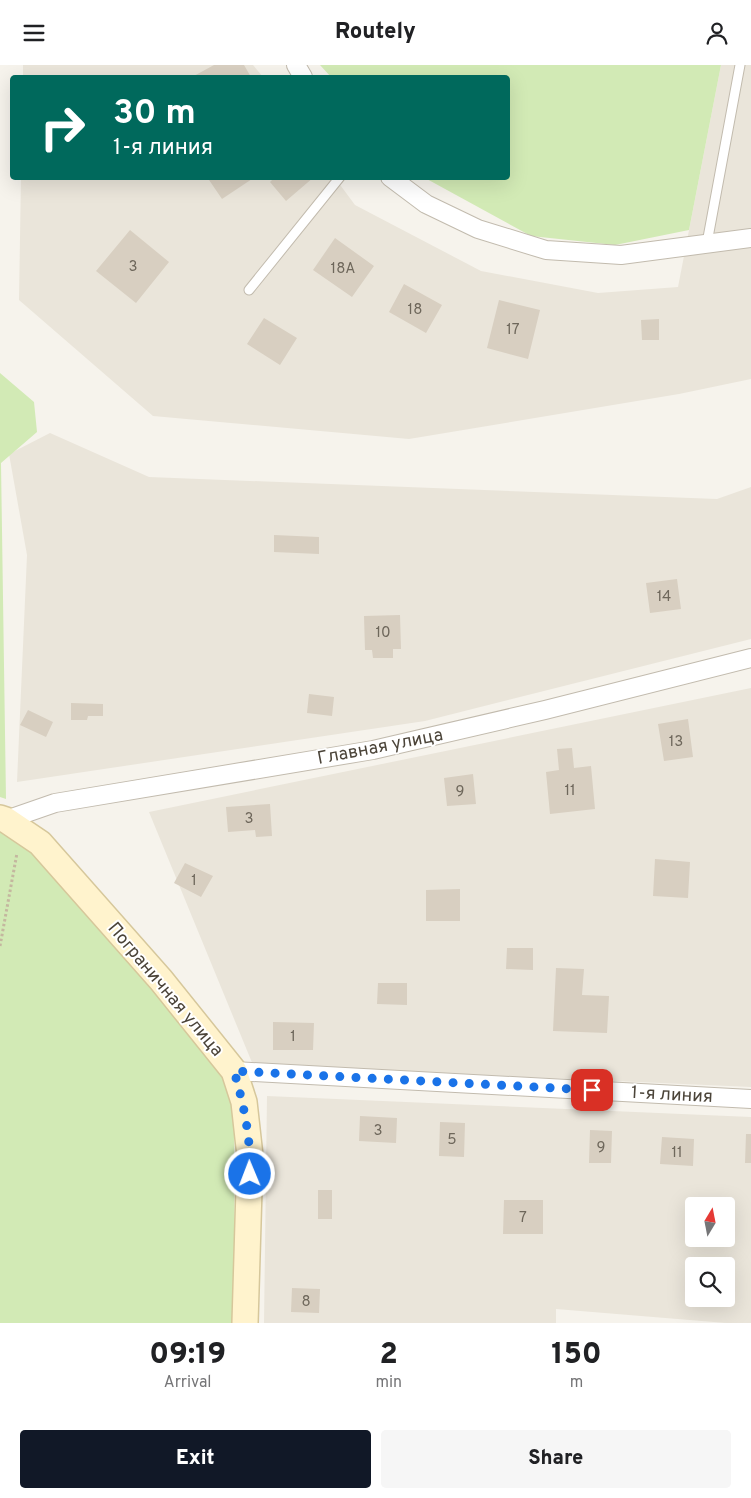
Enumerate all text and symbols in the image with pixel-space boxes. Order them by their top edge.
icon: menu [20,19,48,47]
text: Routely [335,19,416,46]
icon: person [703,19,731,47]
text: 30 m [113,92,196,136]
icon: right [30,95,95,160]
text: 1-я линия [113,135,213,162]
house number: 3 [128,258,138,277]
house number: 18А [331,260,355,279]
house number: 18 [408,301,422,320]
house number: 17 [506,321,520,340]
house number: 14 [657,588,671,607]
house number: 10 [375,624,391,643]
street label: Главная улица [316,724,445,771]
house number: 13 [669,733,683,752]
house number: 11 [564,782,576,801]
house number: 9 [456,783,464,802]
house number: 3 [244,810,254,829]
house number: 1 [191,872,197,891]
street label: Пограничная улица [102,918,228,1062]
house number: 1 [290,1028,296,1047]
pin [571,1069,613,1111]
icon: arrive [578,1076,606,1104]
street label: 1-я линия [630,1082,713,1109]
house number: 3 [373,1122,383,1141]
house number: 5 [447,1131,457,1150]
house number: 9 [597,1139,605,1158]
house number: 11 [671,1144,683,1163]
position arrow [223,1147,275,1199]
north arrow [685,1197,735,1247]
map controls [685,1197,735,1307]
house number: 7 [519,1209,527,1228]
button: search [685,1257,735,1307]
house number: 8 [301,1293,311,1312]
text: 09:19 [149,1337,226,1374]
text: 2 [380,1337,398,1374]
text: 150 [551,1337,602,1374]
text: Arrival [164,1373,212,1393]
text: min [375,1373,402,1393]
text: m [570,1373,583,1393]
button: Exit [20,1430,371,1488]
button: Share [381,1430,731,1488]

